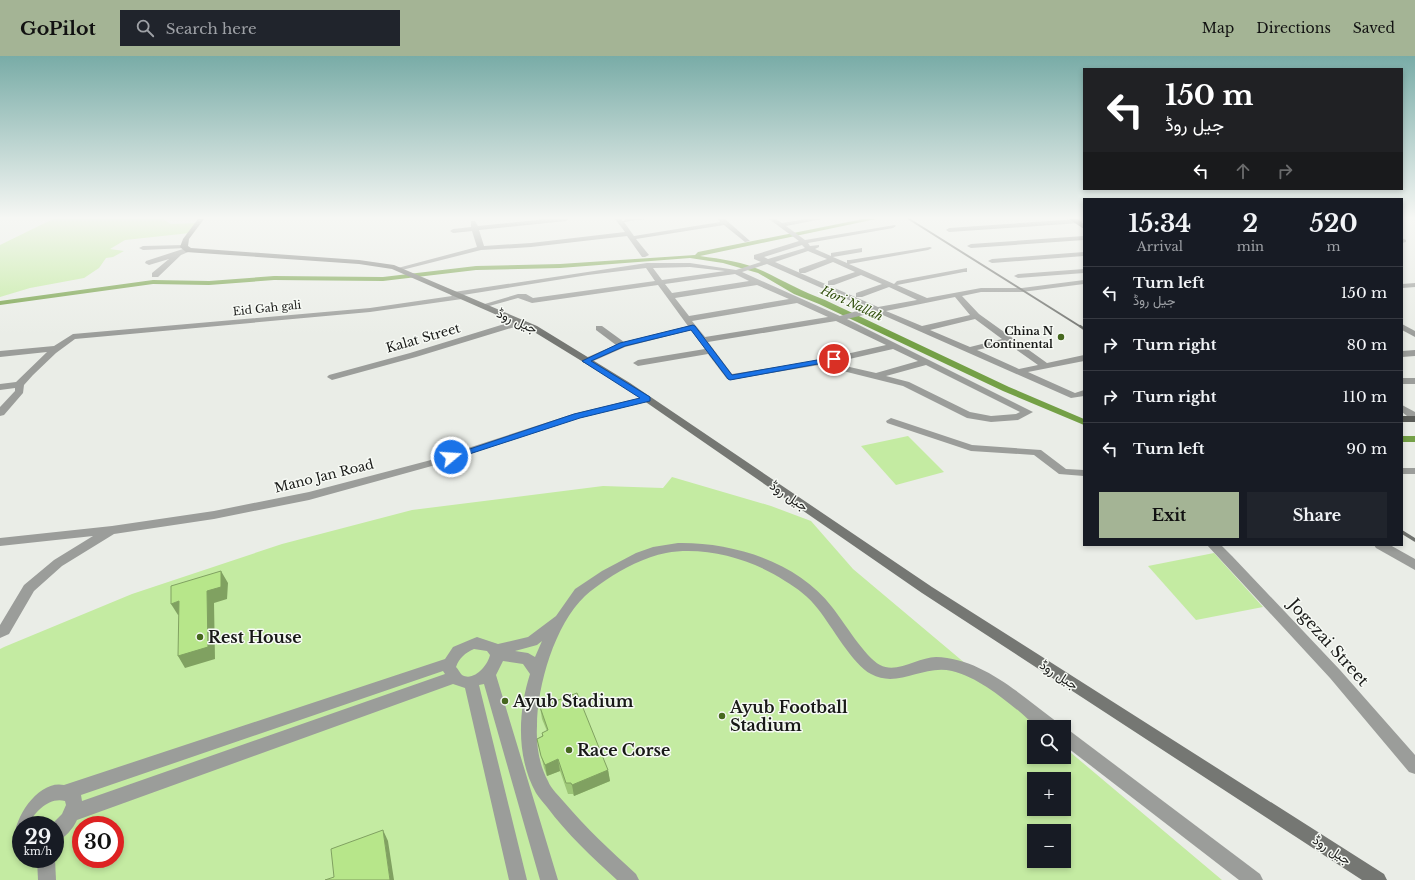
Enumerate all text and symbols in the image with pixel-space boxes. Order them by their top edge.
search box [120,10,400,46]
text: GoPilot [20,17,96,40]
icon: search [134,17,156,39]
text: Search here [166,19,257,38]
text: Map [1202,19,1234,37]
text: Directions [1256,19,1331,37]
text: Saved [1353,19,1395,37]
text: 150 m [1165,78,1253,113]
icon: left [1099,84,1151,136]
text: جیل روڈ [1165,114,1224,136]
icon: left [1190,160,1212,182]
icon: ahead [1232,160,1254,182]
icon: right [1274,160,1296,182]
text: 15:34 [1128,209,1191,238]
text: 2 [1243,209,1258,238]
text: 520 [1310,209,1358,238]
text: Arrival [1137,238,1183,255]
text: min [1237,238,1264,255]
text: m [1327,238,1340,255]
text: Turn left [1133,273,1204,292]
water label: Hori Nallah [818,282,886,324]
icon: left [1099,282,1121,304]
text: 150 m [1341,283,1387,302]
text: جیل روڈ [1133,292,1176,309]
street label: Eid Gah gali [232,297,302,319]
street label: جیل روڈ [494,305,540,338]
street label: Kalat Street [384,319,462,357]
place label: China N Continental [984,324,1054,351]
marker: China N Continental [1056,332,1066,342]
icon: right [1099,334,1121,356]
text: Turn right [1133,335,1216,354]
text: 80 m [1347,335,1387,354]
pin [817,342,851,376]
icon: arrive [823,348,845,370]
icon: right [1099,386,1121,408]
text: Turn right [1133,387,1216,406]
text: 110 m [1343,387,1387,406]
position arrow [430,436,472,478]
icon: left [1099,438,1121,460]
text: Turn left [1133,439,1204,458]
text: 90 m [1346,439,1387,458]
street label: Mano Jan Road [273,455,376,497]
street label: جیل روڈ [767,477,812,515]
button: Exit [1099,492,1239,538]
button: Share [1247,492,1387,538]
street label: Jogezai Street [1283,593,1374,690]
place label: Rest House [208,627,302,647]
marker: Rest House [195,632,205,642]
street label: جیل روڈ [1037,656,1082,694]
place label: Ayub Stadium [512,691,634,711]
marker: Ayub Stadium [500,696,510,706]
place label: Ayub Football Stadium [729,697,848,735]
marker: Ayub Football Stadium [717,711,727,721]
map controls [1027,720,1071,868]
button: search [1027,720,1071,764]
place label: Race Corse [577,740,670,760]
marker: Race Corse [564,745,574,755]
button: + [1027,772,1071,816]
speed limit sign: 30 [72,816,124,868]
button: − [1027,824,1071,868]
text: 29 [25,825,51,849]
street label: جیل روڈ [1310,831,1355,869]
text: km/h [24,845,52,858]

